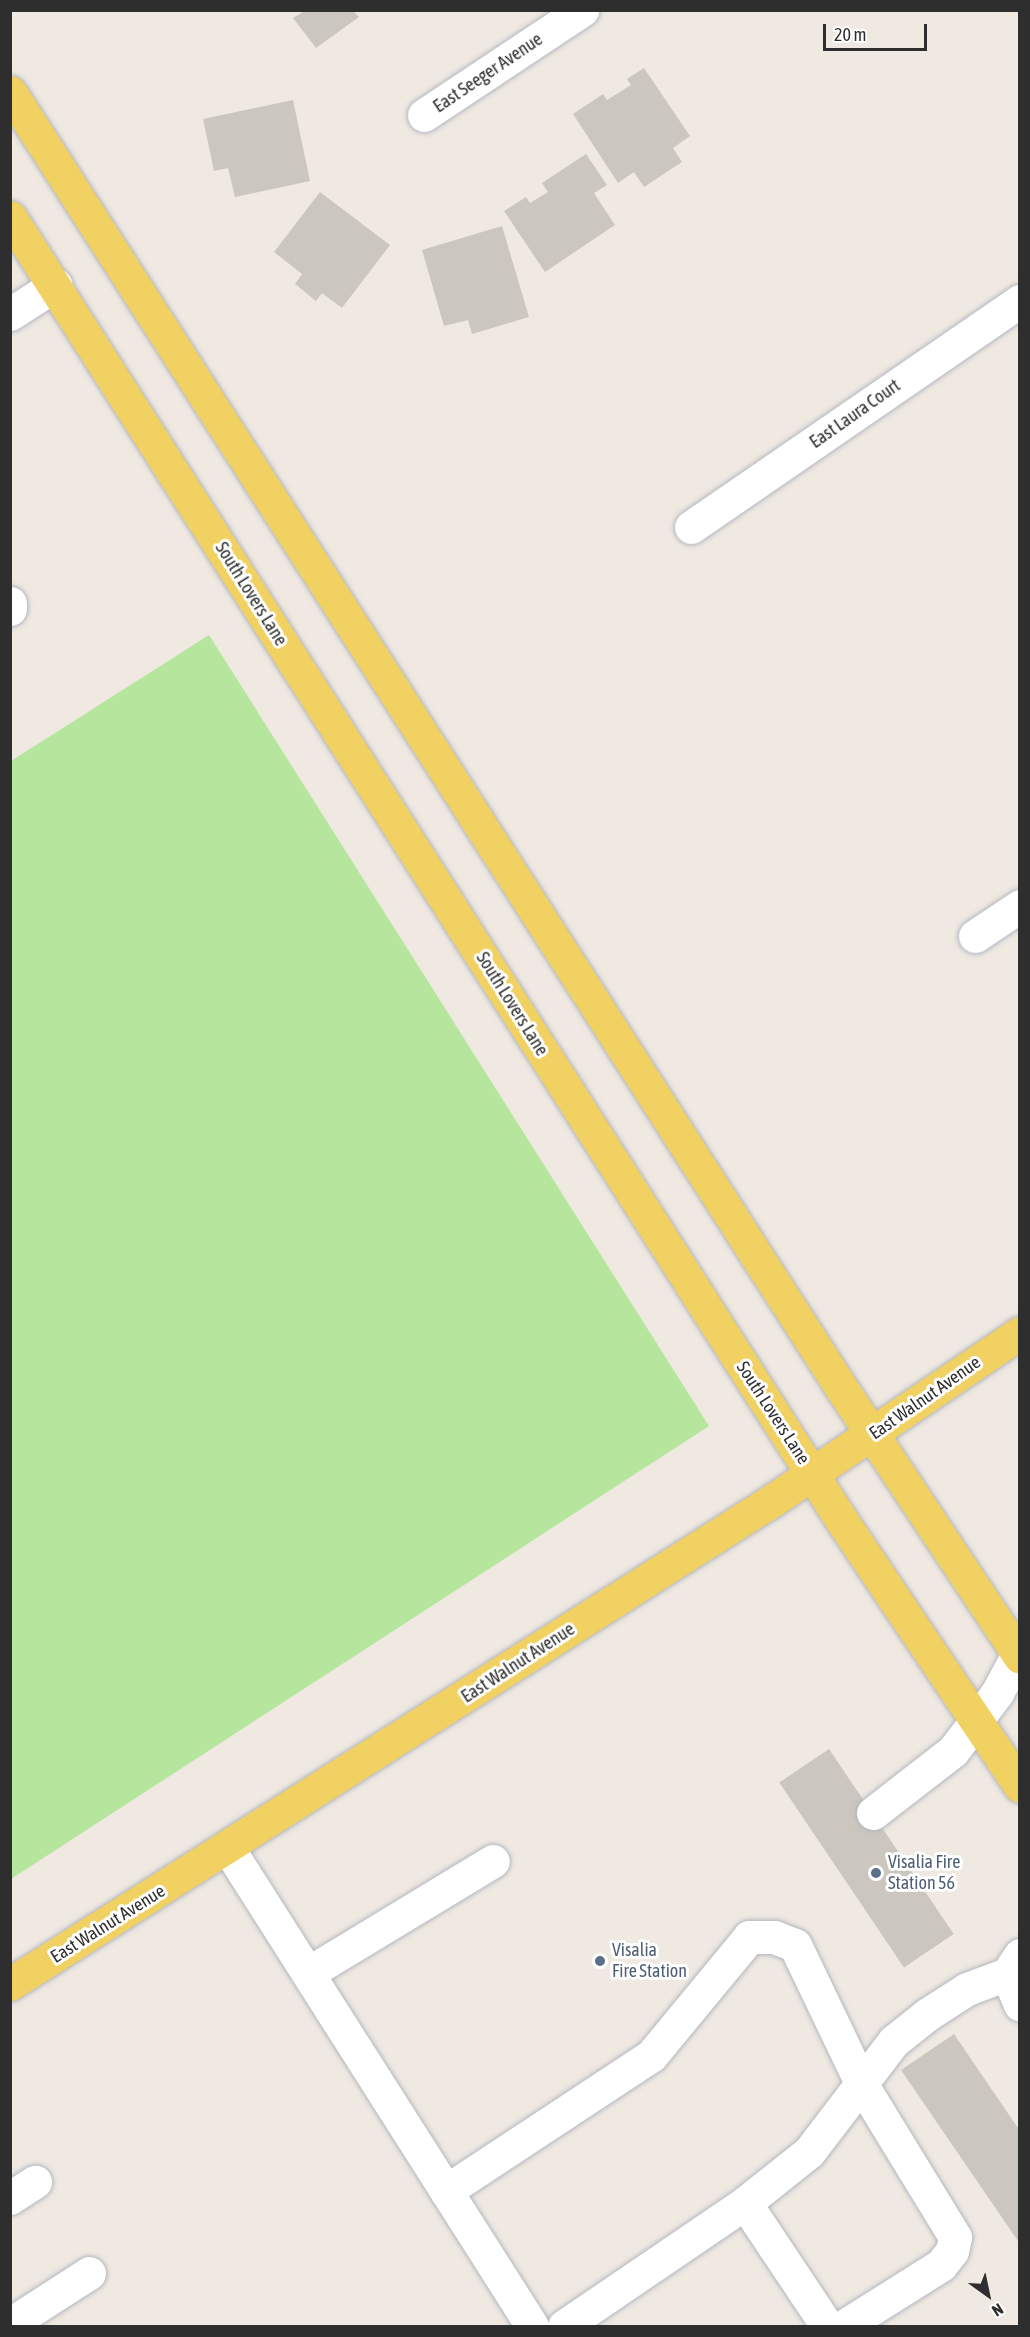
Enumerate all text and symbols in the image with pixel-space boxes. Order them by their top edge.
scale bar [826,12,930,50]
text: 20 m [834,24,866,45]
street label: East Seeger Avenue [429,29,547,117]
street label: East Laura Court [806,375,904,453]
street label: South Lovers Lane [211,538,291,650]
street label: South Lovers Lane [472,948,552,1060]
street label: East Walnut Avenue [865,1352,985,1444]
street label: South Lovers Lane [732,1358,814,1468]
street label: East Walnut Avenue [457,1618,579,1708]
place label: Visalia Fire Station 56 [888,1852,960,1894]
marker: Visalia Fire Station 56 [869,1866,883,1880]
street label: East Walnut Avenue [47,1880,169,1968]
place label: Visalia Fire Station [612,1940,687,1982]
marker: Visalia Fire Station [593,1954,607,1968]
north arrow [958,2265,1018,2325]
text: N [989,2300,1007,2320]

